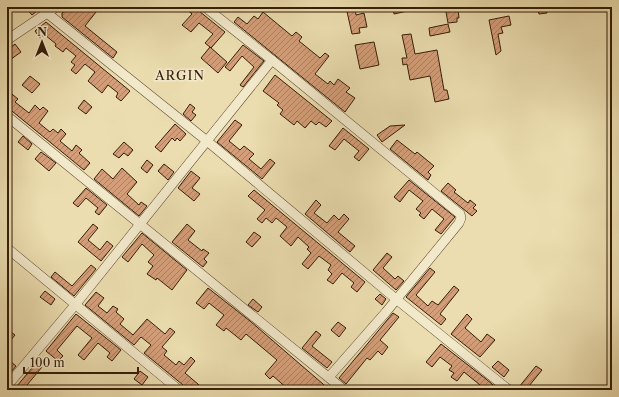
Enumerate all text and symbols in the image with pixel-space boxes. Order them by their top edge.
north arrow [22,22,62,62]
text: N [37,25,47,39]
district label: ARGIN [154,67,205,83]
scale bar [24,349,138,375]
text: 100 m [30,355,65,370]

